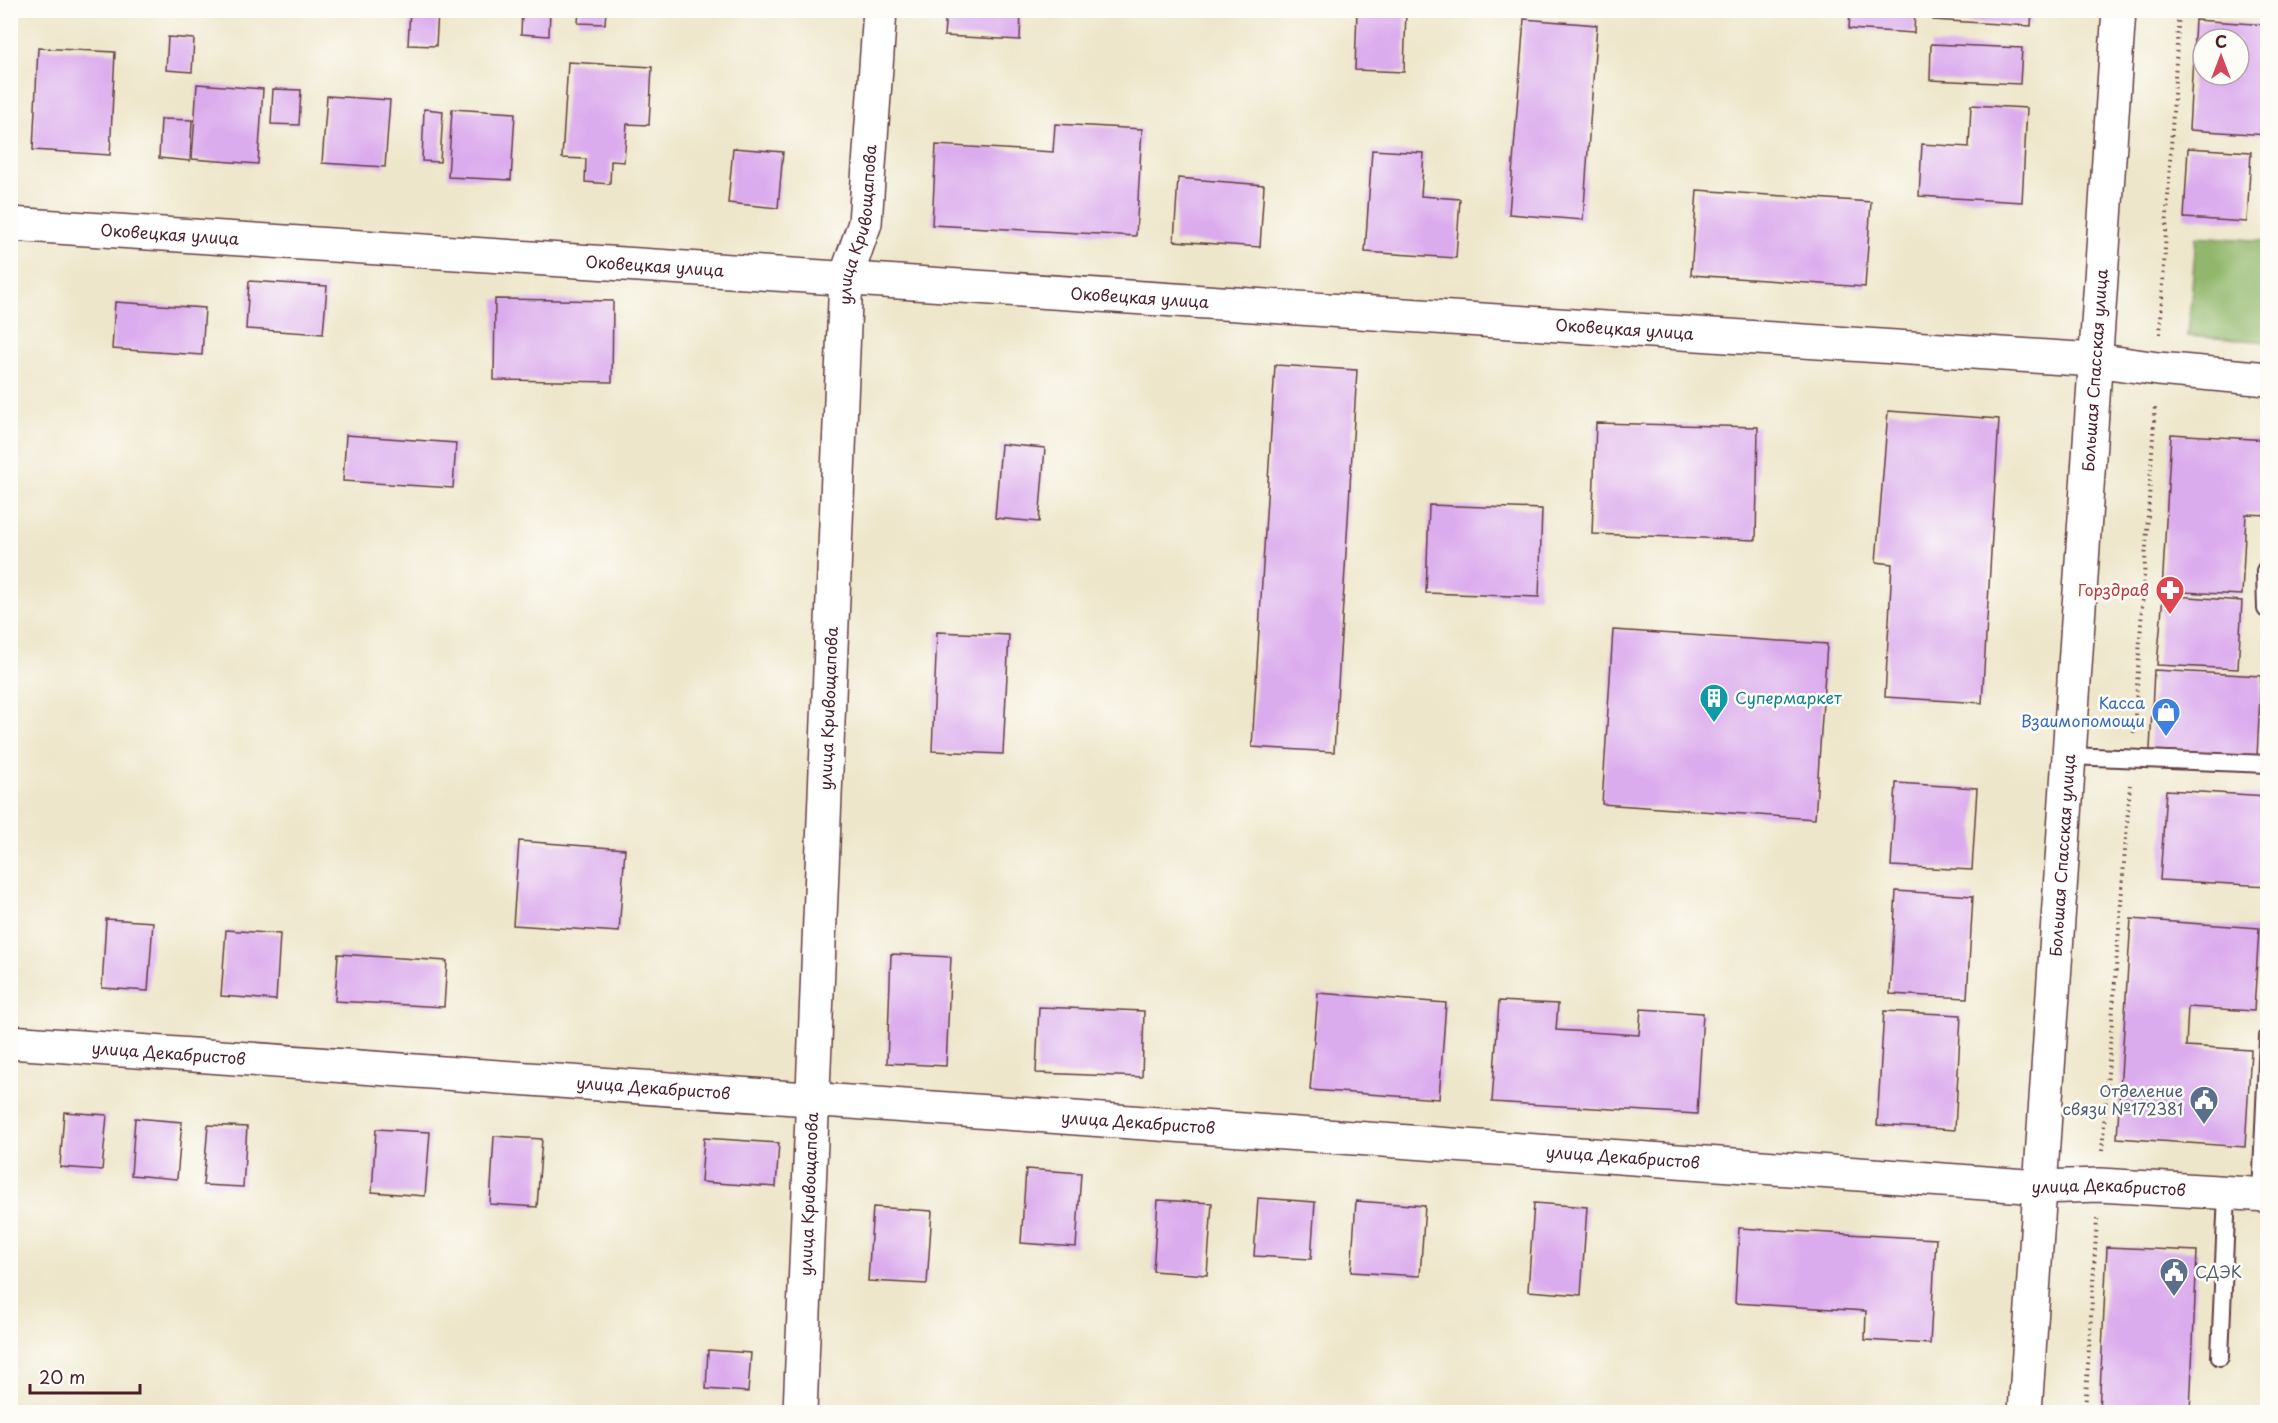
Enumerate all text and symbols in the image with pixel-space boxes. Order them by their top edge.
north arrow [2191,27,2251,87]
text: С [2215,29,2227,53]
street label: улица Кривощапова [832,144,882,305]
street label: Оковецкая улица [100,217,240,250]
street label: Оковецкая улица [585,249,725,282]
street label: Большая Спасская улица [2075,268,2113,472]
street label: Оковецкая улица [1070,280,1210,313]
street label: Оковецкая улица [1555,312,1695,345]
pharmacy icon: Горздрав [2154,574,2186,616]
place label: Горздрав [2078,577,2149,601]
street label: улица Кривощапова [812,626,843,791]
building icon: Супермаркет [1698,682,1730,724]
place label: Супермаркет [1735,685,1842,709]
place label: Касса Взаимопомощи [2021,690,2145,732]
shop icon: Касса Взаимопомощи [2150,696,2182,738]
street label: Большая Спасская улица [2043,753,2080,957]
street label: улица Декабристов [91,1035,246,1070]
street label: улица Декабристов [576,1069,731,1104]
place label: Отделение связи №172381 [2063,1078,2183,1120]
public building icon: Отделение связи №172381 [2188,1084,2220,1126]
street label: улица Декабристов [1060,1104,1216,1139]
street label: улица Кривощапова [793,1112,823,1276]
street label: улица Декабристов [1545,1139,1701,1174]
street label: улица Декабристов [2031,1172,2187,1201]
public building icon: СДЭК [2158,1256,2190,1298]
place label: СДЭК [2195,1259,2242,1283]
scale bar [30,1357,140,1395]
text: 20 m [39,1363,85,1390]

